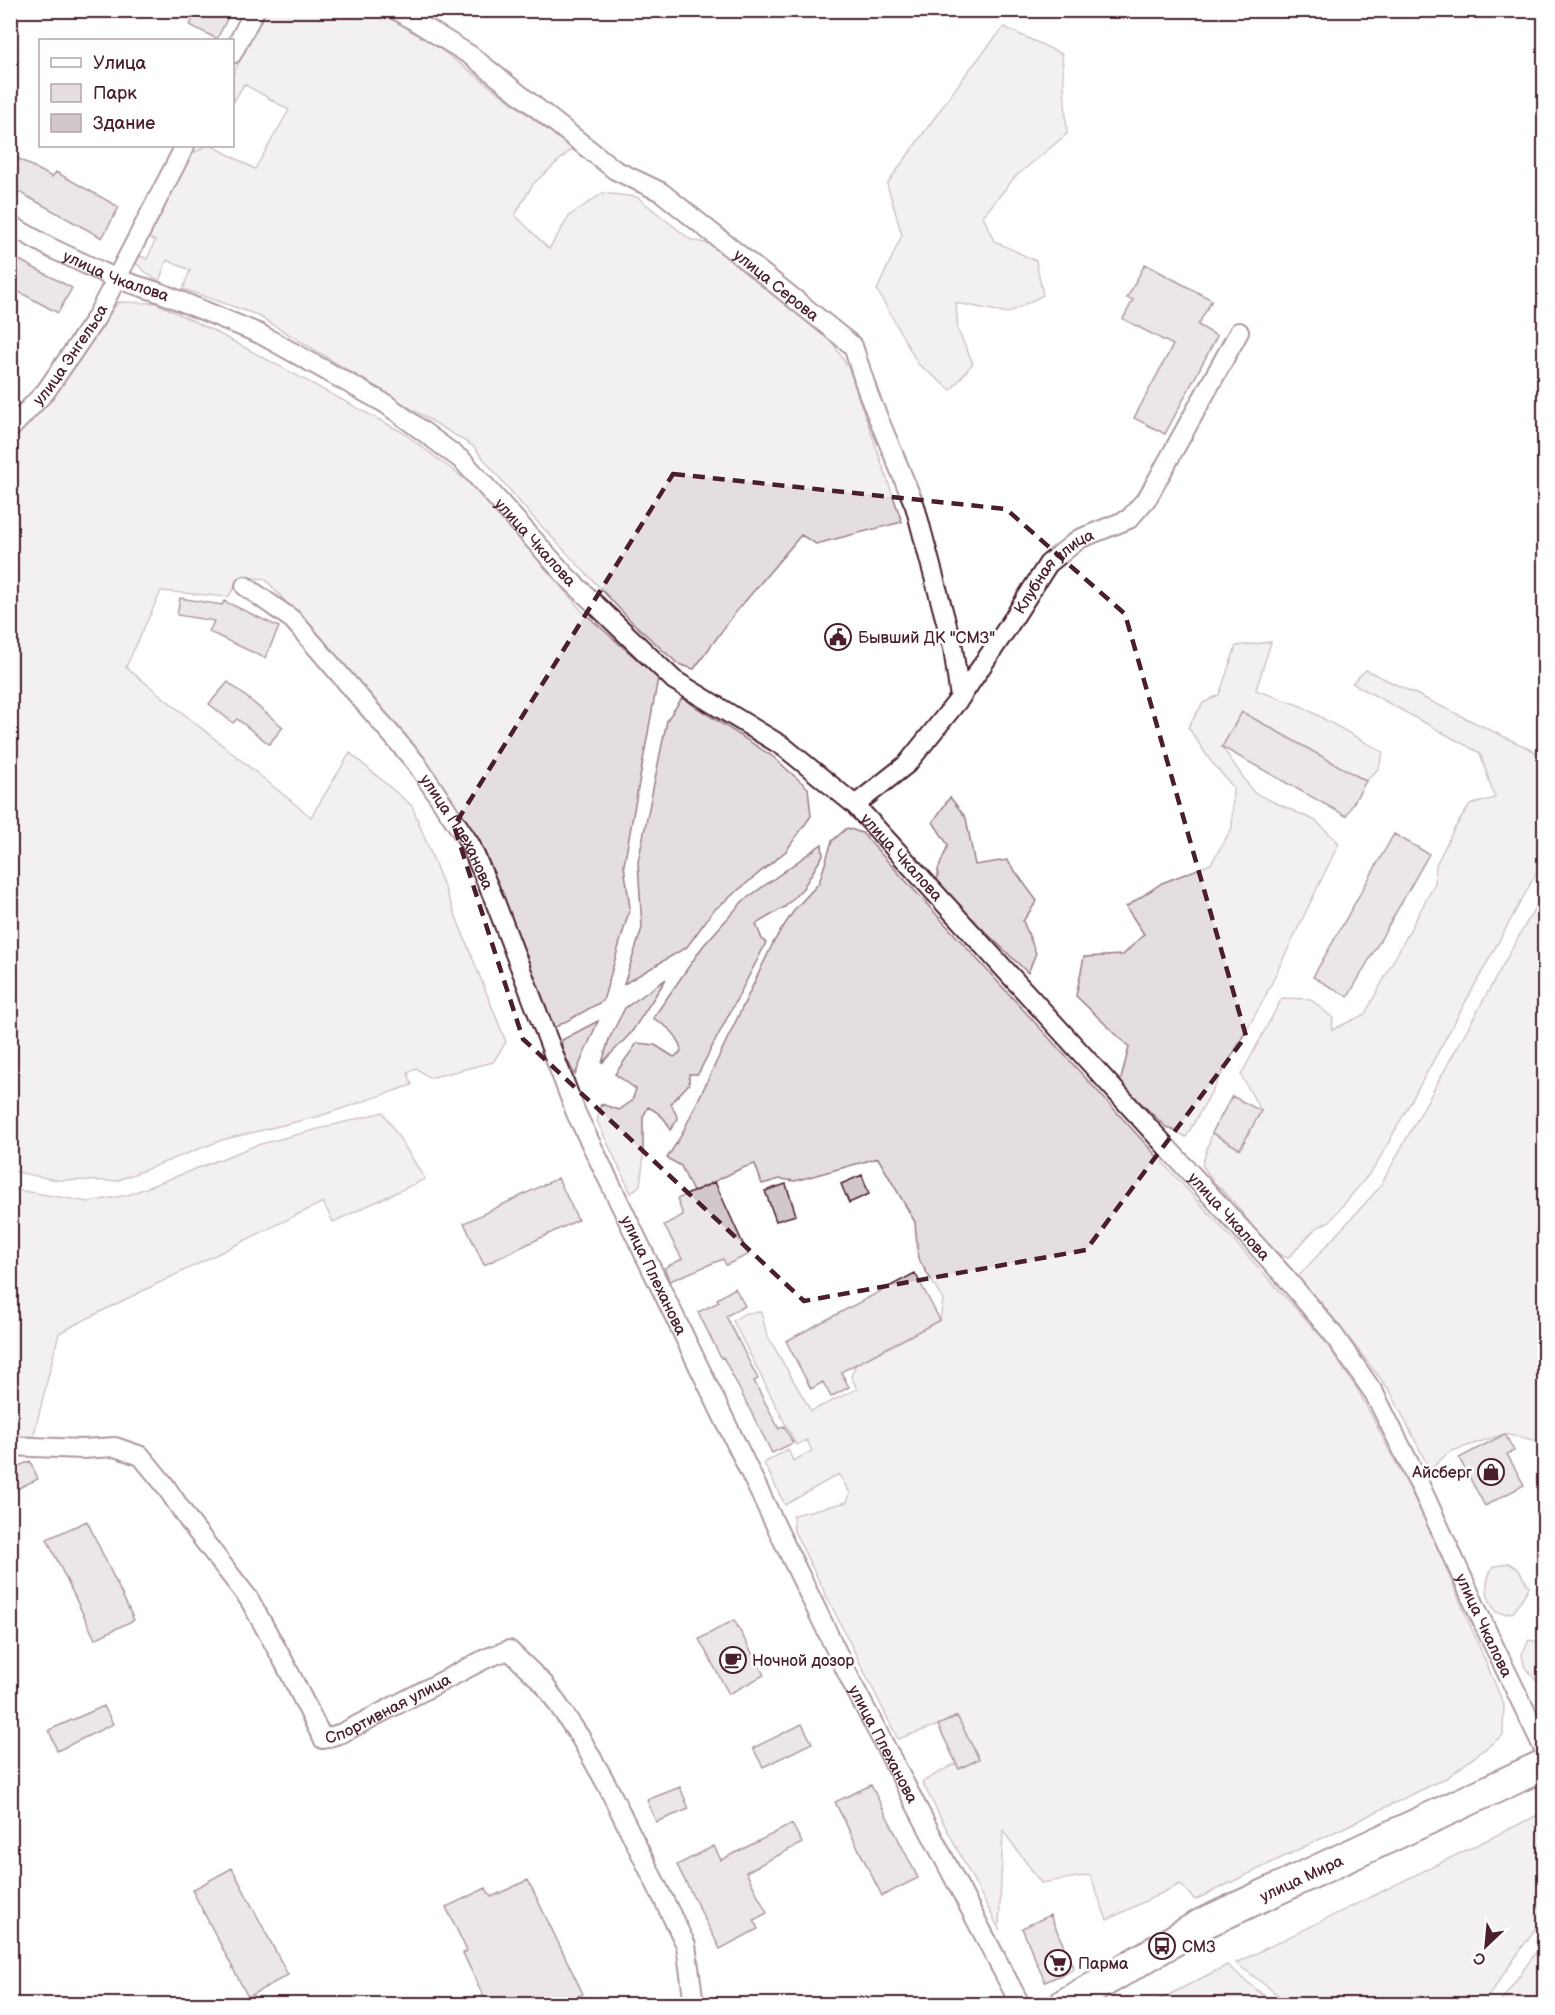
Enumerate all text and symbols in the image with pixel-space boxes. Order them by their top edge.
legend [39,39,234,147]
text: Улица [93,53,147,74]
text: Парк [93,83,137,104]
text: Здание [93,113,155,134]
street label: улица Серова [729,246,822,326]
street label: улица Чкалова [60,247,172,306]
street label: улица Энгельса [30,301,113,410]
street label: улица Чкалова [490,495,580,592]
street label: Клубная улица [1011,526,1097,618]
public building icon: Бывший ДК "СМЗ" [823,622,853,652]
place label: Бывший ДК "СМЗ" [858,629,995,648]
street label: улица Плеханова [415,771,497,893]
street label: улица Чкалова [856,810,946,906]
street label: улица Чкалова [1184,1169,1274,1265]
street label: улица Плеханова [616,1213,690,1339]
shop icon: Айсберг [1476,1457,1506,1487]
place label: Айсберг [1411,1464,1472,1483]
street label: улица Чкалова [1451,1571,1516,1681]
cafe icon: Ночной дозор [718,1645,748,1675]
place label: Ночной дозор [752,1652,854,1671]
street label: Спортивная улица [323,1670,455,1749]
street label: улица Плеханова [844,1682,921,1807]
street label: улица Мира [1257,1852,1347,1907]
north arrow [1456,1916,1516,1976]
bus stop icon: СМЗ [1147,1931,1177,1961]
place label: СМЗ [1182,1938,1216,1957]
text: С [1471,1947,1489,1969]
supermarket icon: Парма [1043,1948,1073,1978]
place label: Парма [1078,1955,1129,1974]

